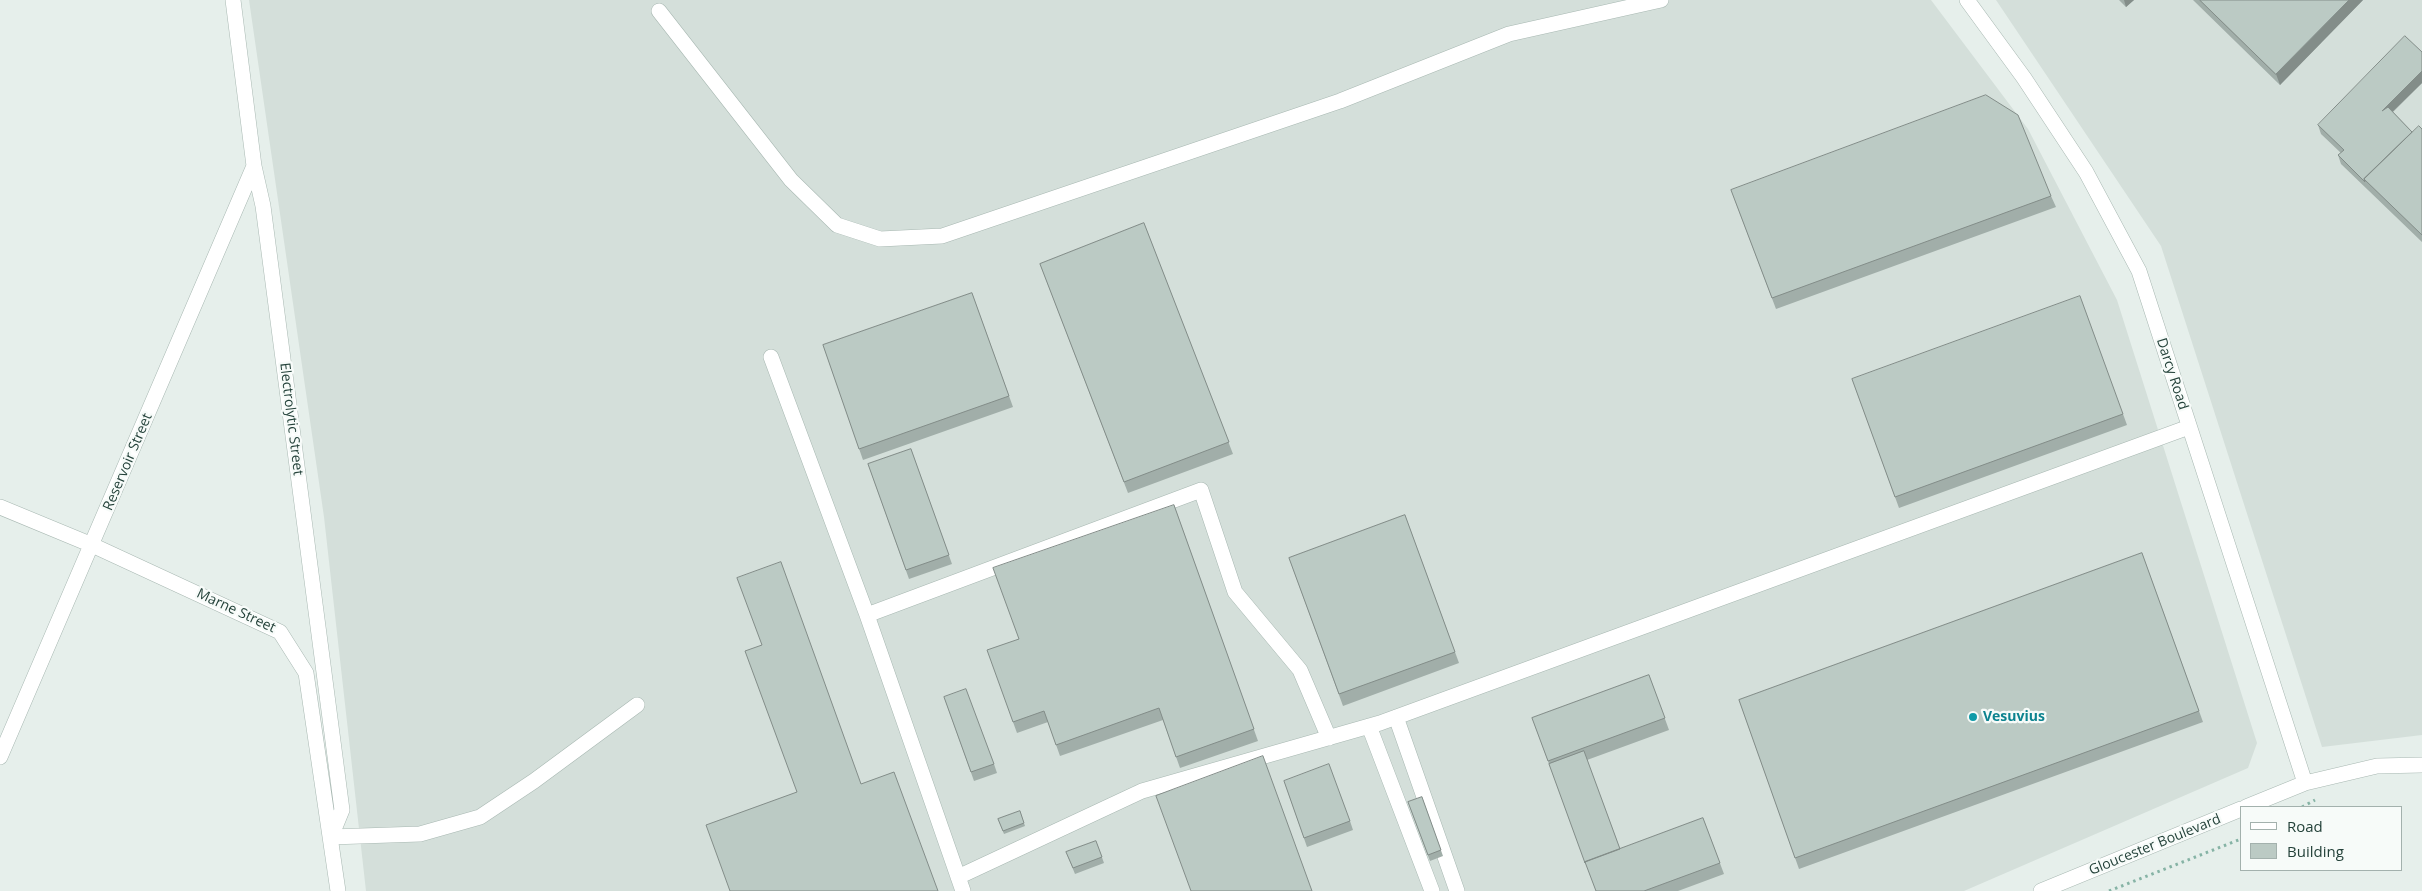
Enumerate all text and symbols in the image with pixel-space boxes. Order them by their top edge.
street label: Darcy Road [2153,336,2191,412]
street label: Electrolytic Street [276,362,306,476]
street label: Reservoir Street [100,411,156,513]
street label: Marne Street [194,585,278,637]
place label: Vesuvius [1983,709,2045,725]
marker: Vesuvius [1967,711,1979,723]
legend [2240,806,2402,871]
street label: Gloucester Boulevard [2087,811,2223,879]
text: Road [2287,816,2323,836]
text: Building [2287,841,2344,861]

